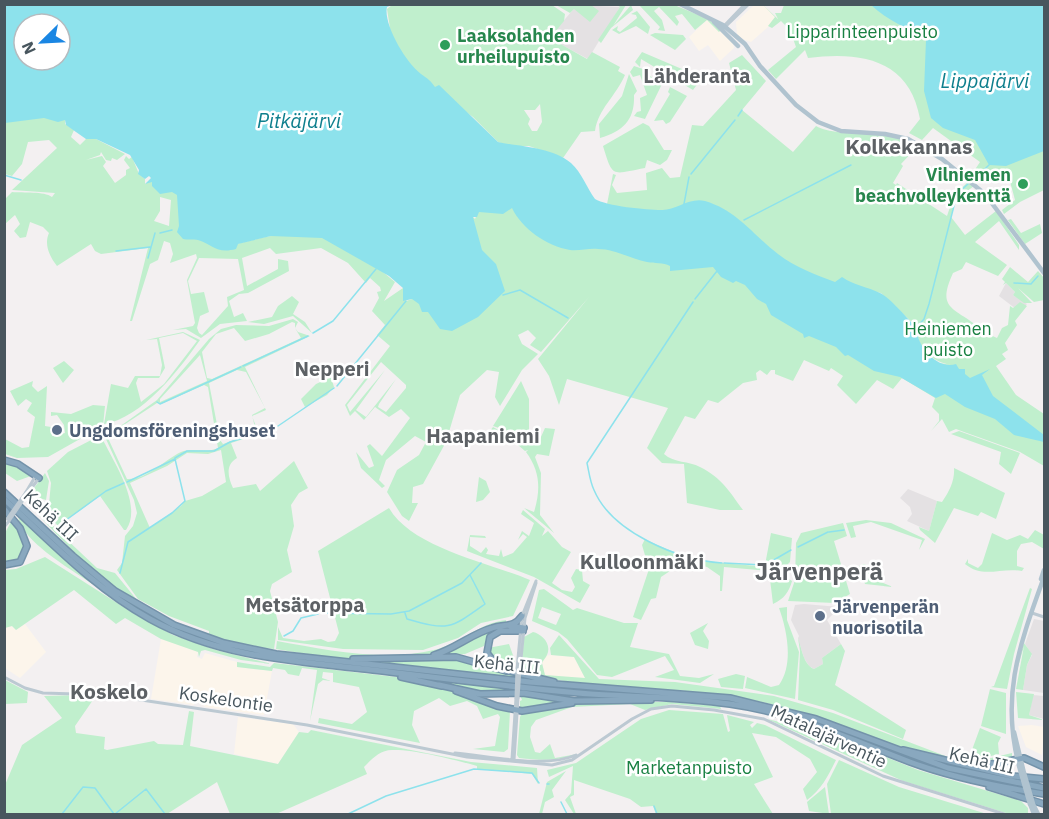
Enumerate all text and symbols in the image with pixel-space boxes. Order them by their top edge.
north arrow [12,12,72,72]
park label: Lipparinteenpuisto [786,20,938,43]
place label: Laaksolahden urheilupuisto [457,24,575,68]
marker: Laaksolahden urheilupuisto [438,38,452,52]
text: N [17,39,40,57]
district label: Lähderanta [643,62,751,89]
water label: Lippajärvi [941,67,1030,94]
water label: Pitkäjärvi [257,107,342,134]
district label: Kolkekannas [845,132,973,160]
place label: Vilniemen beachvolleykenttä [855,163,1011,207]
marker: Vilniemen beachvolleykenttä [1016,177,1030,191]
park label: Heiniemen puisto [904,317,992,361]
district label: Nepperi [294,355,370,382]
place label: Ungdomsföreningshuset [69,419,275,442]
district label: Haapaniemi [426,422,540,449]
marker: Ungdomsföreningshuset [50,423,64,437]
street label: Kehä III [19,484,83,546]
district label: Kulloonmäki [580,547,704,575]
district label: Järvenperä [755,555,883,587]
district label: Metsätorppa [245,591,365,618]
place label: Järvenperän nuorisotila [832,595,939,639]
marker: Järvenperän nuorisotila [813,609,827,623]
street label: Kehä III [473,649,541,679]
district label: Koskelo [70,677,148,705]
street label: Koskelontie [177,681,275,717]
street label: Matalajärventie [767,699,891,773]
street label: Kehä III [947,741,1017,779]
park label: Marketanpuisto [626,756,752,779]

